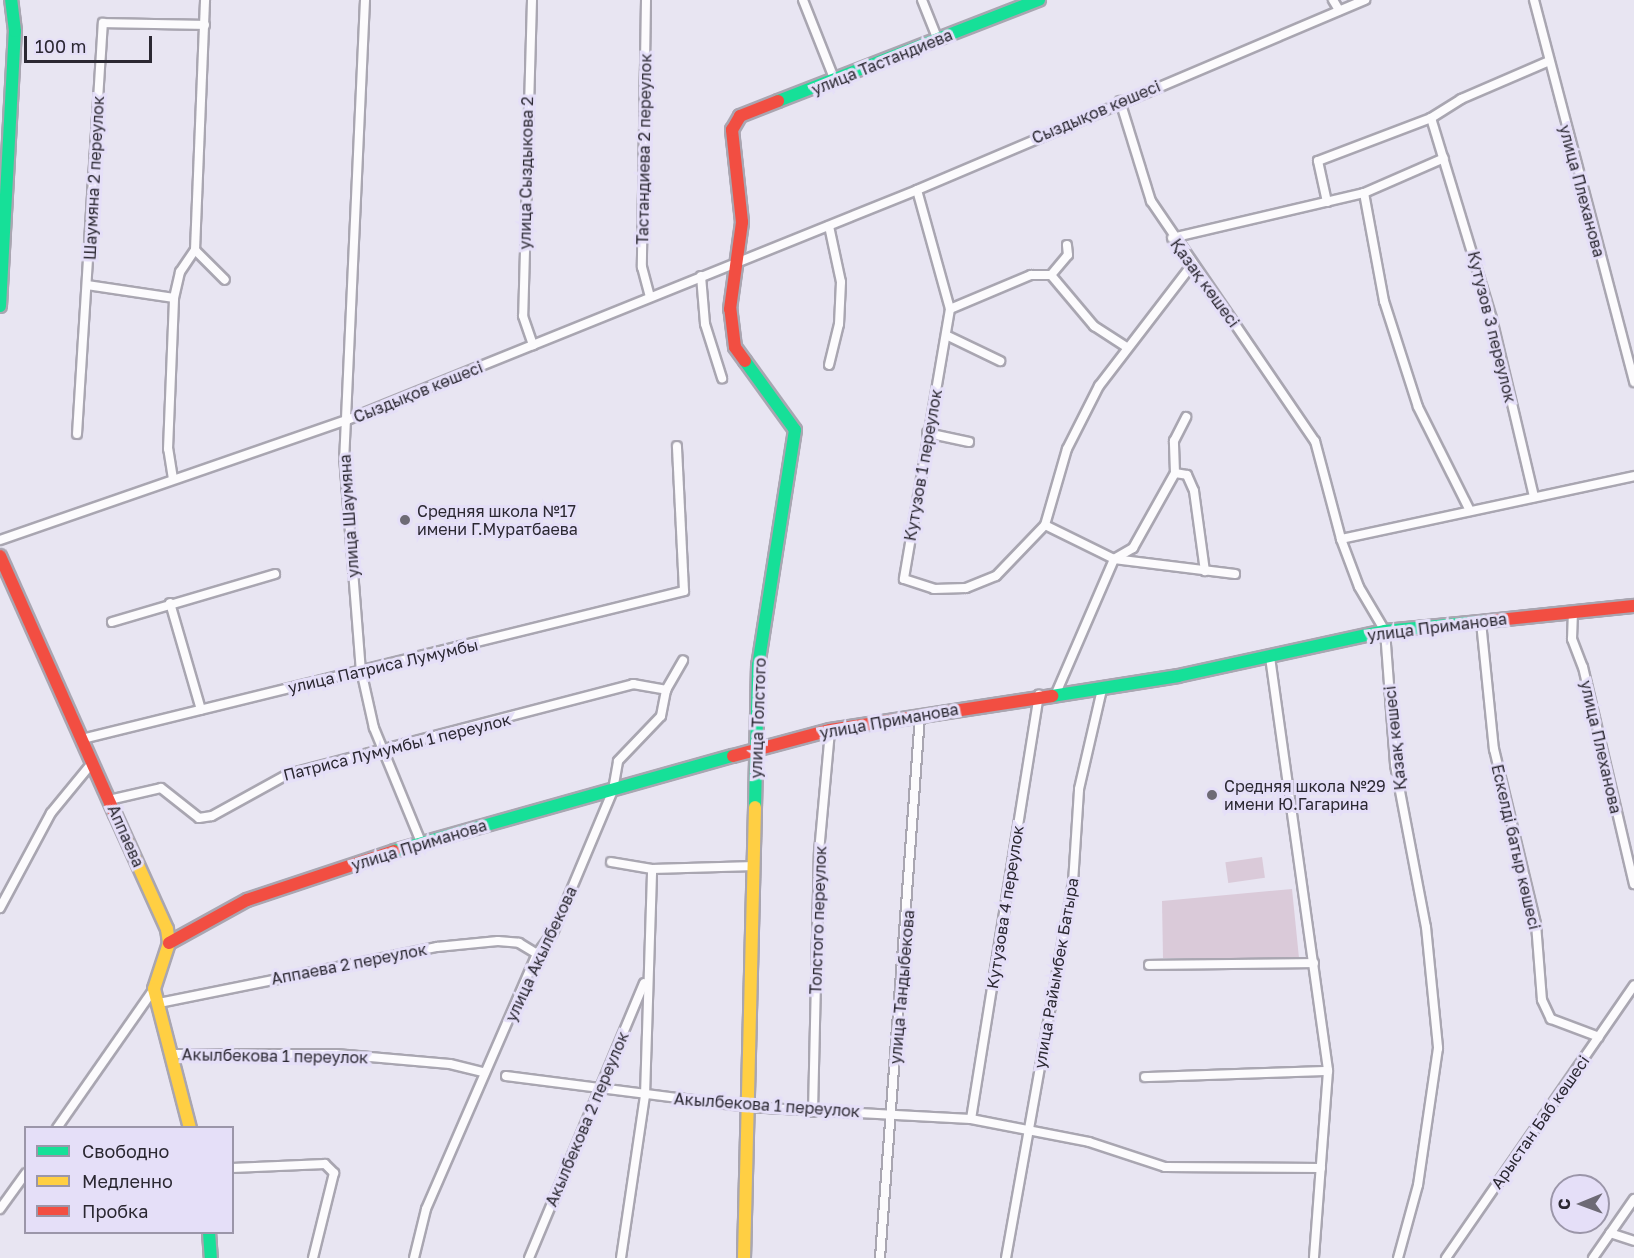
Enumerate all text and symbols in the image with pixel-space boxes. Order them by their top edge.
scale bar [27,24,154,62]
street label: улица Тастандиева [809,25,955,99]
text: 100 m [35,35,86,57]
street label: Тастандиева 2 переулок [633,53,655,245]
street label: Сыздықов көшесі [1029,76,1163,148]
street label: Шаумяна 2 переулок [80,95,108,261]
street label: улица Сыздыкова 2 [515,96,537,250]
street label: улица Плеханова [1555,123,1609,259]
street label: Қазақ көшесі [1166,235,1244,331]
street label: Кутузов 3 переулок [1464,249,1520,405]
street label: Сыздықов көшесі [351,357,485,427]
street label: Кутузов 1 переулок [900,388,946,542]
street label: улица Шаумяна [335,454,363,578]
place label: Средняя школа №17 имени Г.Муратбаева [417,501,578,539]
marker: Средняя школа №17 имени Г.Муратбаева [398,513,412,527]
street label: улица Приманова [1366,609,1508,645]
street label: улица Патриса Лумумбы [286,635,480,697]
street label: улица Толстого [746,657,770,779]
street label: улица Плеханова [1576,678,1626,816]
street label: Қазақ көшесі [1380,685,1410,791]
street label: улица Приманова [818,699,960,743]
street label: Патриса Лумумбы 1 переулок [281,709,513,785]
street label: Ескелді батыр көшесі [1488,762,1544,932]
place label: Средняя школа №29 имени Ю.Гагарина [1224,776,1386,814]
marker: Средняя школа №29 имени Ю.Гагарина [1205,788,1219,802]
street label: Аппаева [104,802,148,870]
street label: улица Приманова [349,815,489,875]
street label: Кутузова 4 переулок [983,824,1027,990]
street label: Толстого переулок [806,845,830,995]
street label: улица Райымбек Батыра [1030,876,1082,1070]
street label: улица Акылбекова [501,883,581,1025]
street label: улица Тандыбекова [886,909,918,1065]
street label: Аппаева 2 переулок [270,939,428,989]
street label: Акылбекова 2 переулок [541,1029,633,1209]
street label: Акылбекова 1 переулок [182,1045,368,1067]
street label: Арыстан Баб көшесі [1487,1052,1593,1192]
street label: Акылбекова 1 переулок [673,1089,861,1121]
legend [24,1126,234,1234]
text: Свободно [82,1140,169,1162]
text: Медленно [82,1170,173,1192]
north arrow [1550,1174,1610,1234]
text: С [1554,1198,1574,1210]
text: Пробка [82,1200,148,1222]

